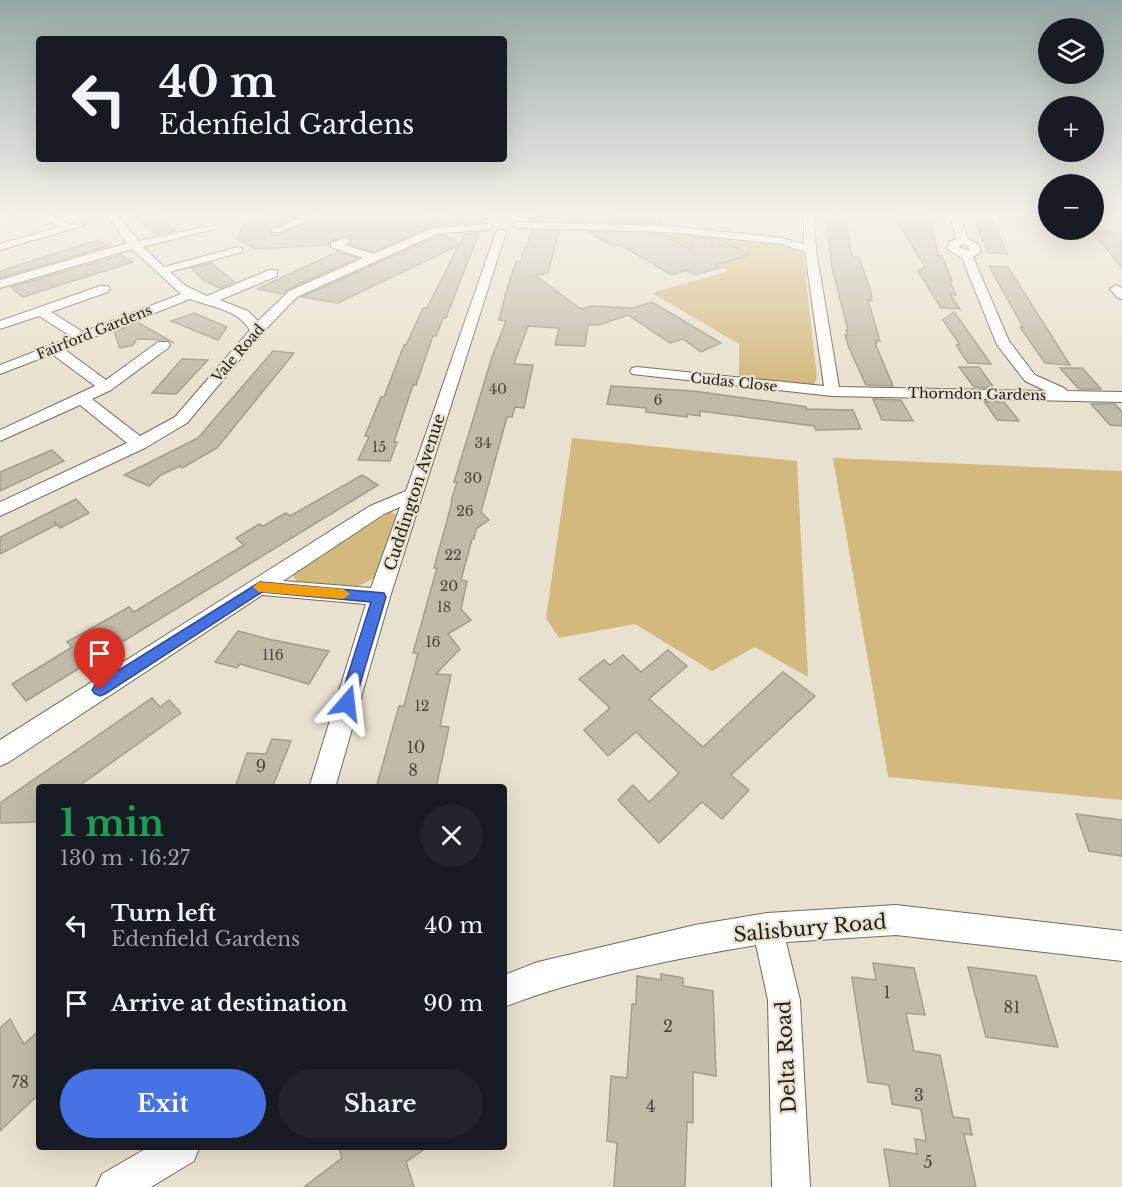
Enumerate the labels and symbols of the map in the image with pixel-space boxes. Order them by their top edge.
street label: Fairford Gardens [34,301,154,363]
street label: Vale Road [207,320,269,387]
street label: Cudas Close [690,368,778,396]
house number: 40 [489,380,507,398]
street label: Thorndon Gardens [908,384,1046,404]
house number: 6 [653,391,663,409]
street label: Cuddington Avenue [379,411,449,573]
house number: 34 [475,434,491,452]
house number: 15 [372,438,386,456]
house number: 30 [464,469,482,487]
house number: 26 [456,502,474,520]
house number: 22 [444,546,462,564]
house number: 20 [440,577,458,595]
house number: 18 [437,598,451,616]
pin [74,628,125,690]
house number: 16 [425,633,441,651]
house number: 116 [262,646,284,664]
position arrow [315,671,379,735]
house number: 12 [415,697,429,715]
house number: 10 [407,737,425,757]
house number: 9 [256,756,266,776]
house number: 8 [408,760,418,780]
street label: Salisbury Road [732,909,888,947]
house number: 1 [883,982,891,1002]
house number: 81 [1004,997,1020,1017]
street label: Delta Road [771,1000,801,1114]
house number: 2 [663,1016,673,1036]
house number: 78 [11,1072,29,1092]
house number: 3 [914,1085,924,1105]
house number: 4 [646,1096,656,1116]
house number: 5 [923,1152,933,1172]

